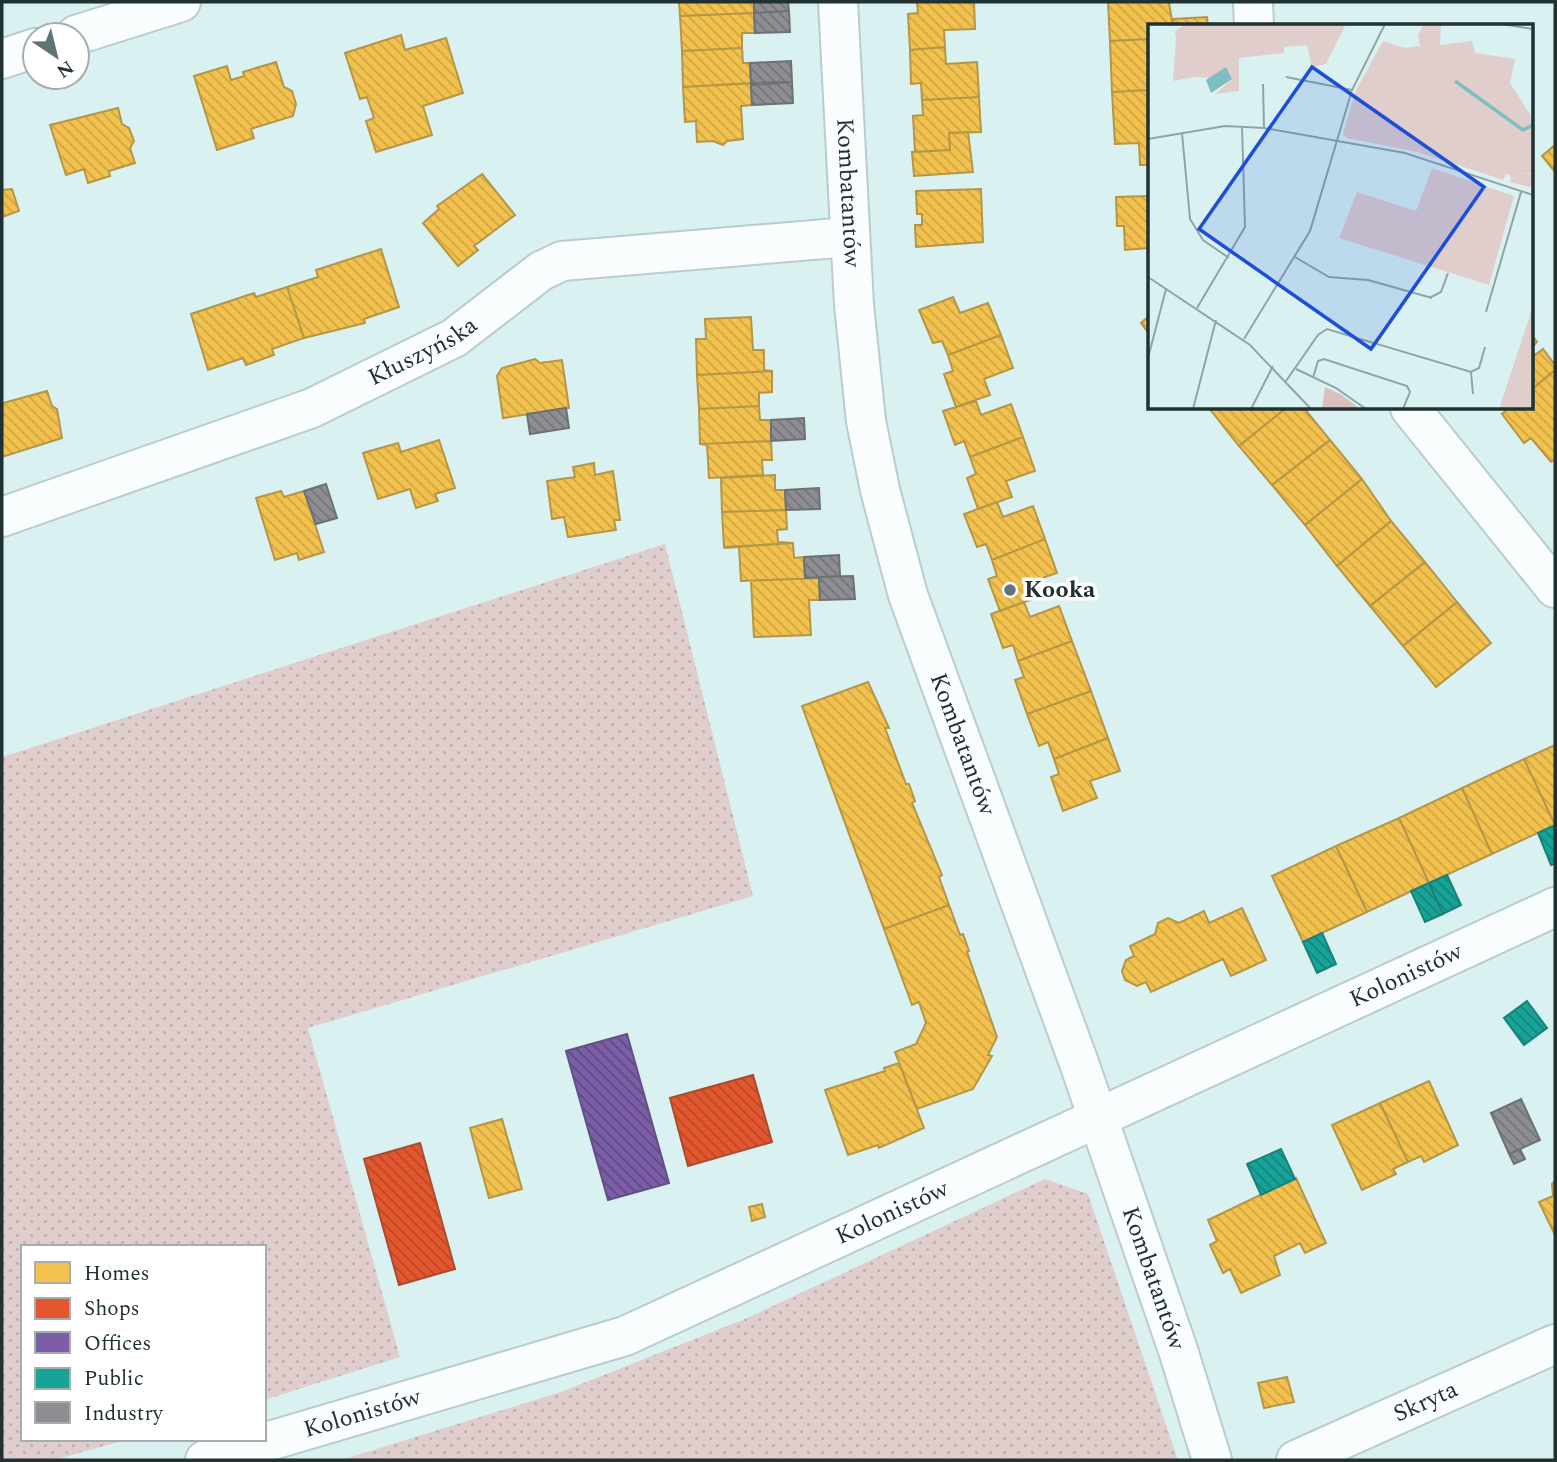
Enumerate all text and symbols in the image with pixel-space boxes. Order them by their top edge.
north arrow [21,21,91,91]
inset map [1148,24,1532,410]
text: N [50,52,80,85]
street label: Kombatantów [826,117,870,269]
street label: Kłuszyńska [362,308,486,396]
place label: Kooka [1024,572,1096,608]
marker: Kooka [1002,582,1018,598]
street label: Kombatantów [920,668,1005,821]
street label: Kolonistów [1344,934,1469,1017]
street label: Kolonistów [830,1171,955,1254]
street label: Kombatantów [1112,1202,1195,1355]
legend [21,1245,266,1441]
text: Homes [84,1258,150,1290]
text: Shops [84,1293,140,1325]
text: Offices [84,1328,151,1360]
text: Public [84,1363,144,1395]
street label: Skryta [1387,1372,1464,1432]
street label: Kolonistów [299,1379,426,1448]
text: Industry [84,1398,164,1430]

